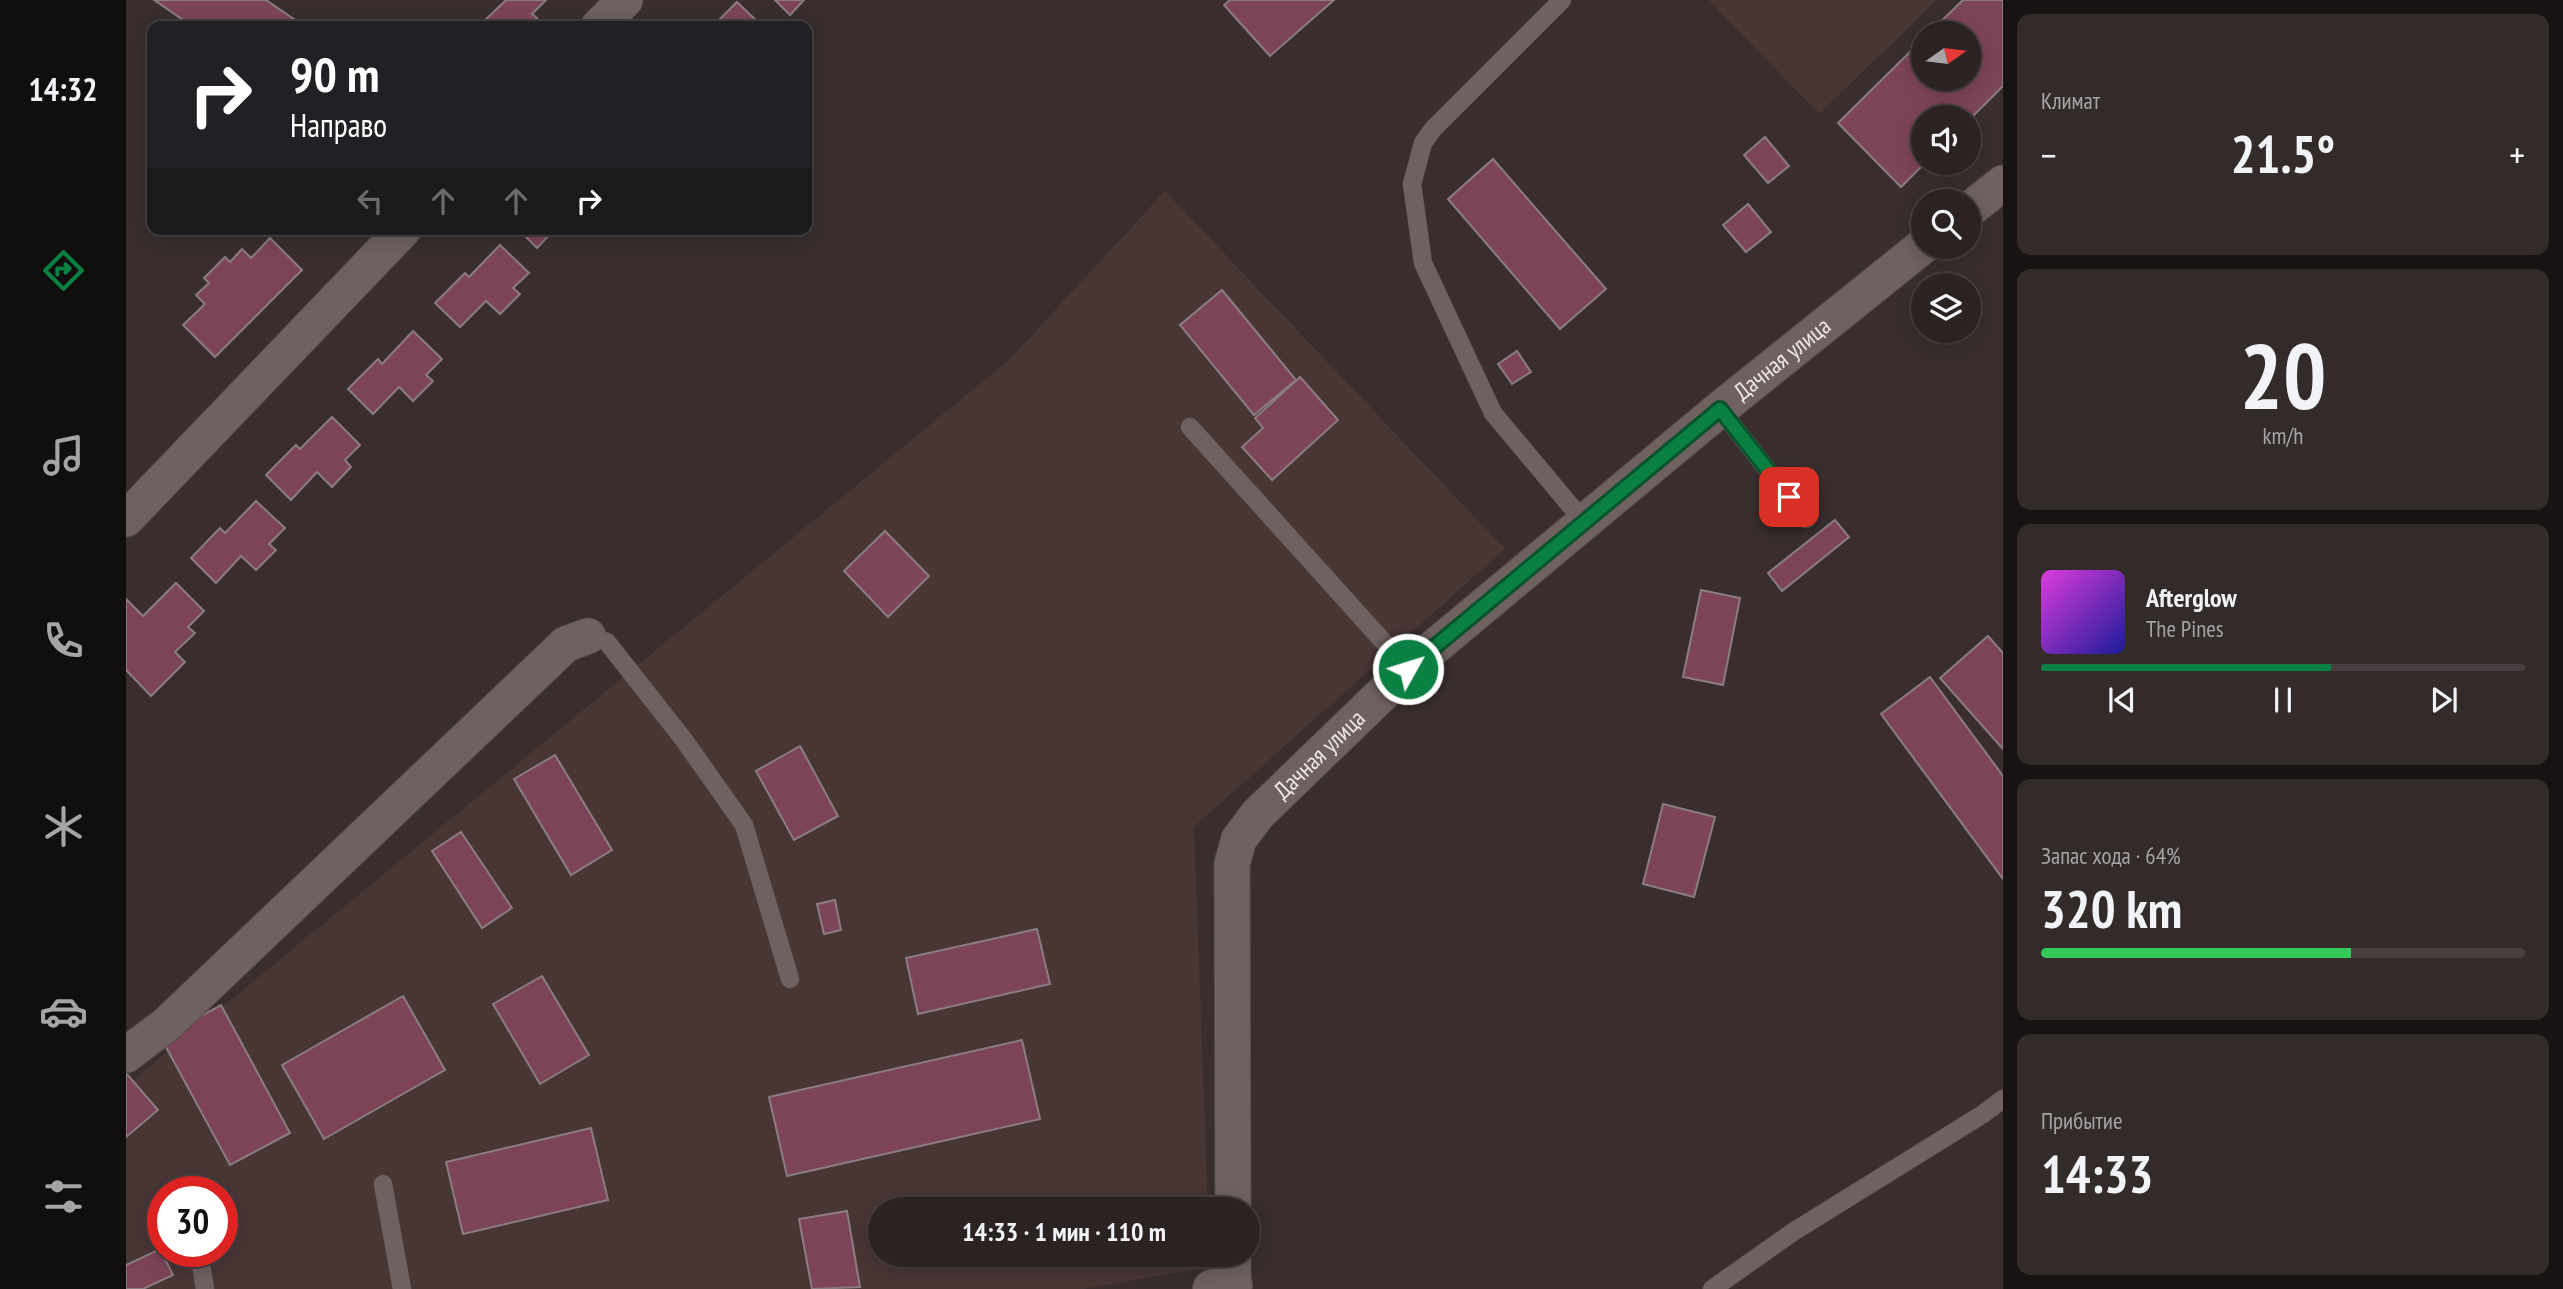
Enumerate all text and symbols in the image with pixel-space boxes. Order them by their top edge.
north arrow [1911,21,1981,91]
map controls [1911,21,1981,343]
text: 90 m [290,42,379,106]
icon: right [175,49,266,140]
text: 14:32 [28,68,98,110]
text: Климат [2041,86,2100,115]
text: Направо [290,104,387,146]
button: sound [1911,105,1981,175]
text: 21.5° [2231,120,2335,187]
text: − [2041,130,2057,179]
text: + [2509,130,2525,179]
icon: left [351,182,389,220]
icon: ahead [424,182,462,220]
icon: ahead [497,182,535,220]
icon: right [570,182,608,220]
button: search [1911,189,1981,259]
icon: directions [39,246,88,295]
button: layers [1911,273,1981,343]
street label: Дачная улица [1727,310,1837,407]
text: 20 [2240,316,2327,434]
text: km/h [2263,421,2303,450]
icon: music [39,431,88,480]
pin [1759,467,1819,527]
icon: arrive [1770,478,1808,516]
text: Afterglow [2146,581,2237,614]
text: The Pines [2146,614,2224,643]
icon: phone [39,616,88,665]
position arrow [1371,632,1445,706]
icon: previous [2103,681,2141,719]
icon: pause [2264,681,2302,719]
icon: next [2425,681,2463,719]
street label: Дачная улица [1267,703,1372,805]
icon: climate [39,802,88,851]
text: Запас хода · 64% [2041,841,2181,870]
text: 320 km [2041,875,2182,942]
icon: car [39,987,88,1036]
text: Прибытие [2041,1106,2122,1135]
text: 14:33 [2041,1140,2153,1207]
icon: filters [39,1172,88,1221]
speed limit sign: 30 [147,1176,238,1267]
text: 14:33 · 1 мин · 110 m [962,1215,1166,1248]

